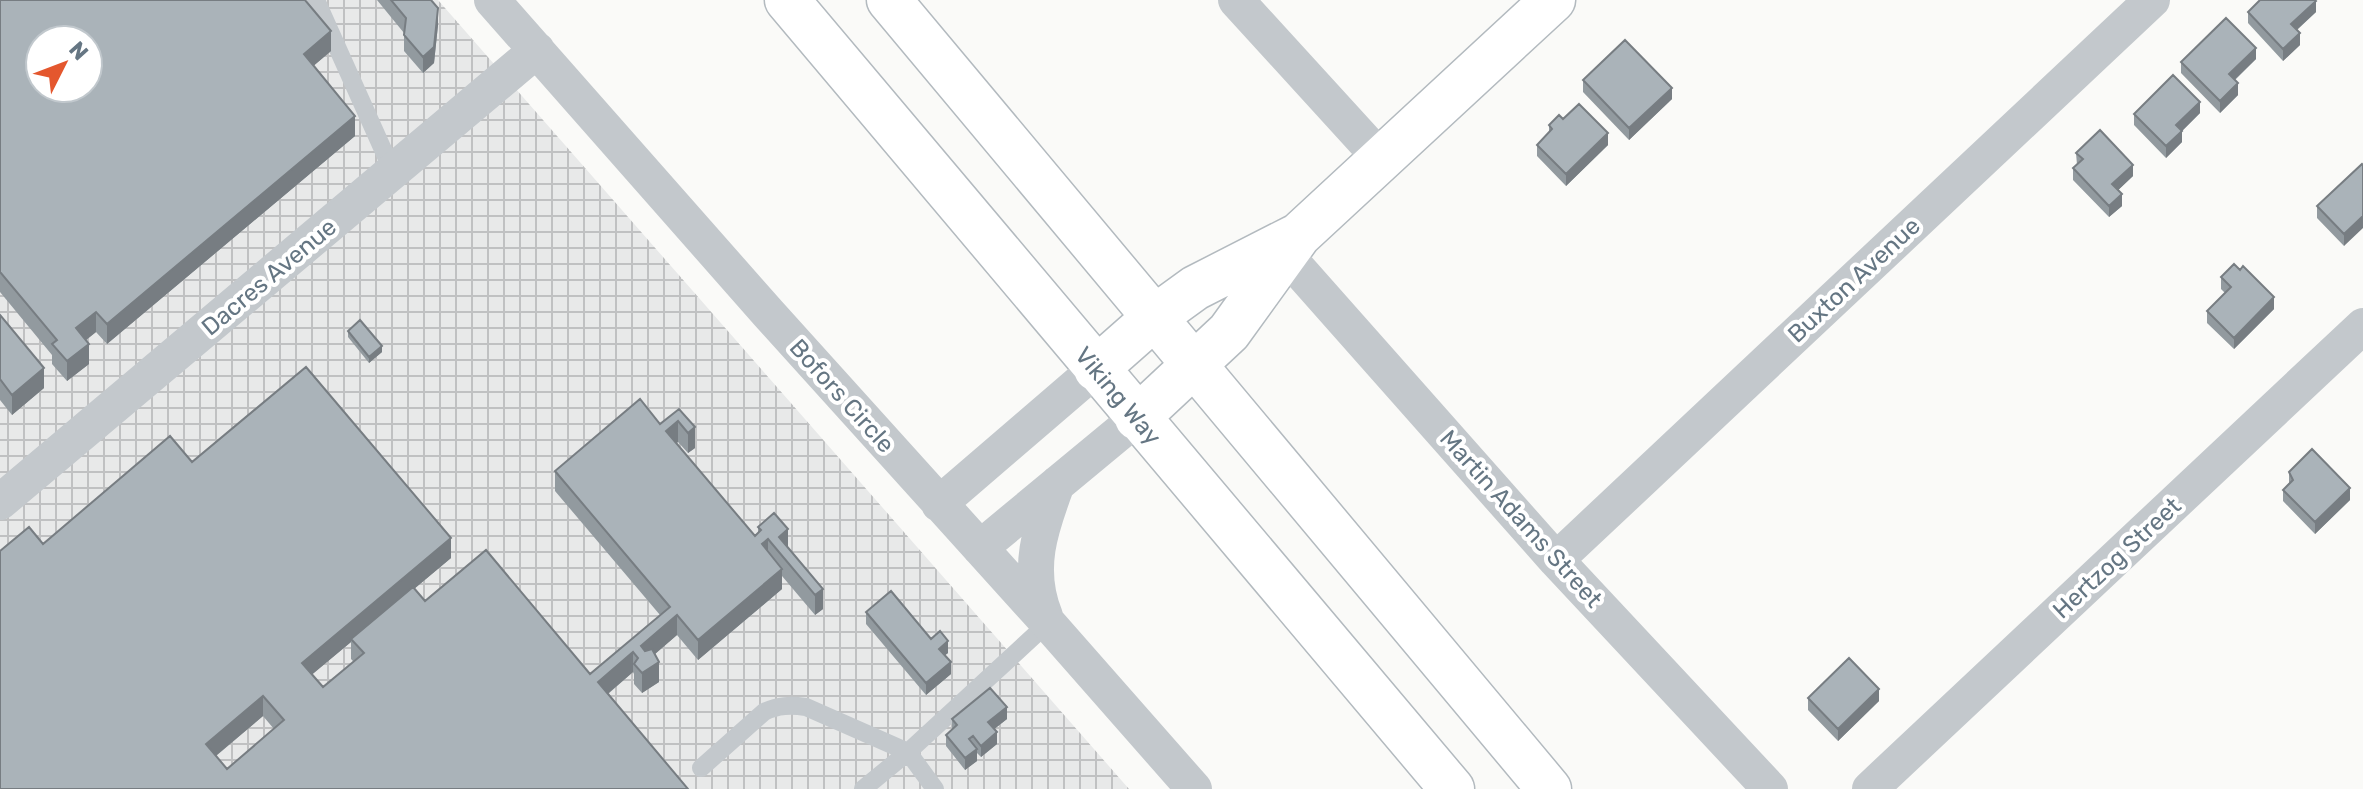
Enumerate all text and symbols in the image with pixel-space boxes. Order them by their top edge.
north arrow [24,24,104,104]
text: N [63,36,94,66]
street label: Buxton Avenue [1782,212,1926,348]
street label: Dacres Avenue [196,213,342,341]
street label: Bofors Circle [784,334,900,458]
street label: Viking Way [1069,341,1167,451]
street label: Martin Adams Street [1434,425,1608,613]
street label: Hertzog Street [2047,492,2187,624]

